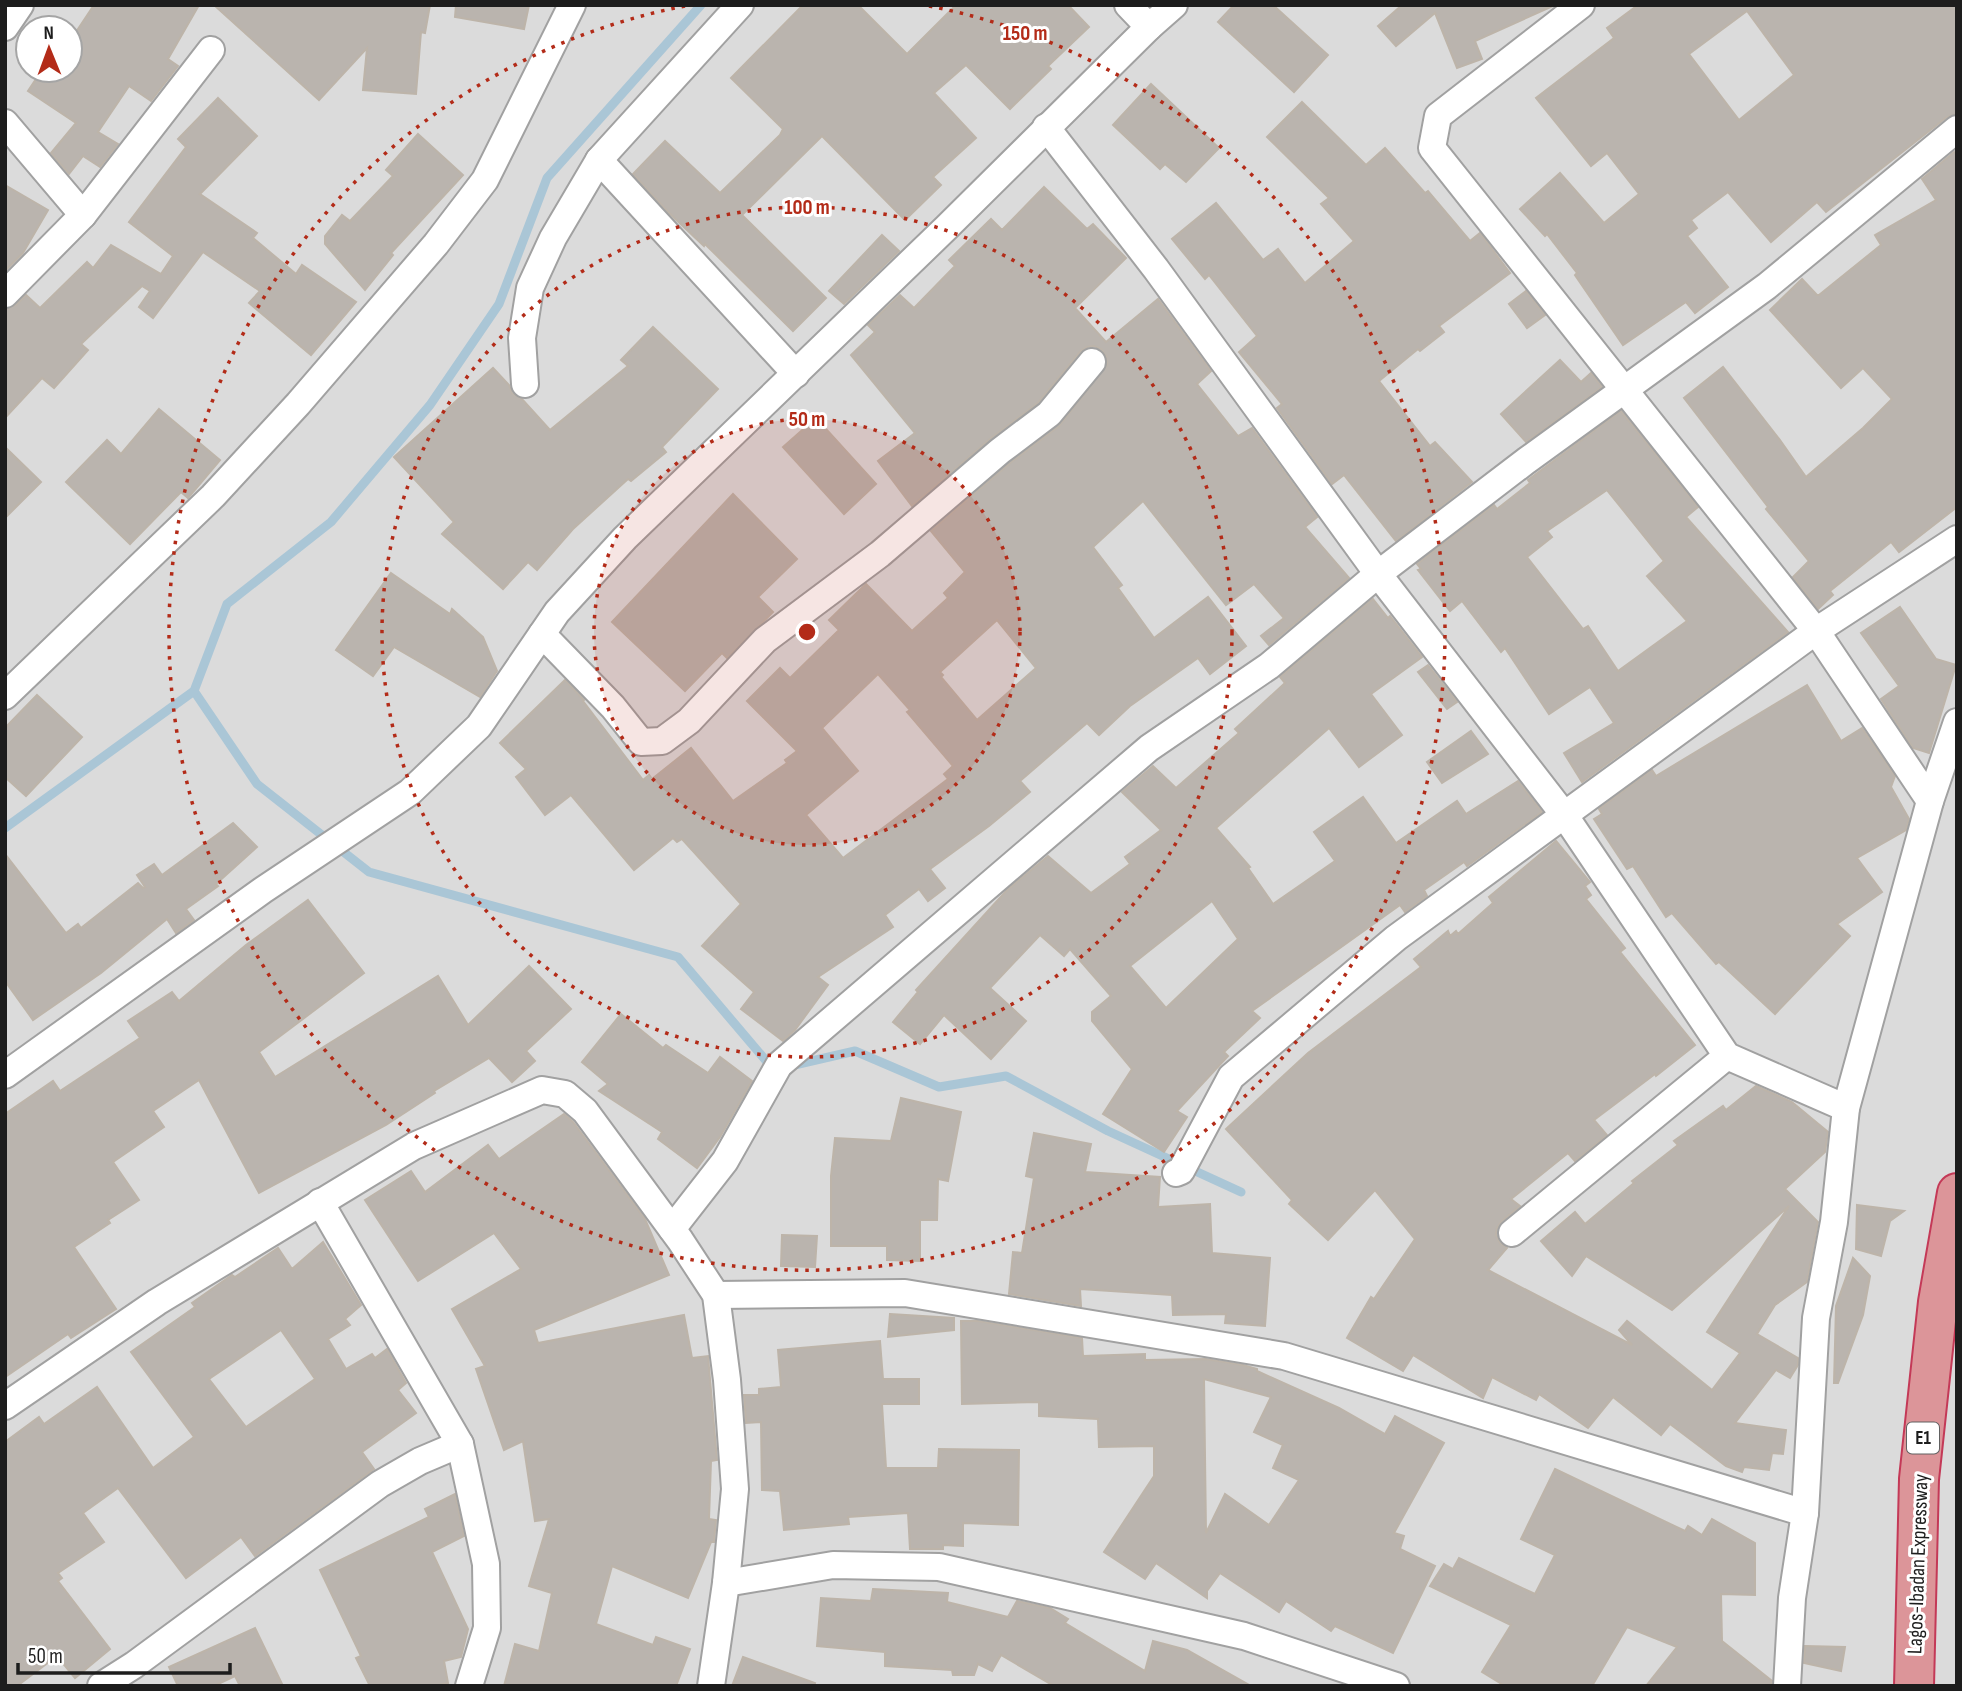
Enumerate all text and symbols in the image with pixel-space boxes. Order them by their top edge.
north arrow [14,14,84,84]
text: 150 m [1003,21,1047,46]
text: N [43,22,54,45]
text: 100 m [784,195,830,220]
text: 50 m [789,407,825,432]
centre of rings [795,620,819,644]
road number: E1 [1907,1422,1939,1454]
street label: Lagos-Ibadan Expressway [1902,1474,1934,1654]
scale bar [18,1632,229,1676]
text: 50 m [28,1644,63,1669]

